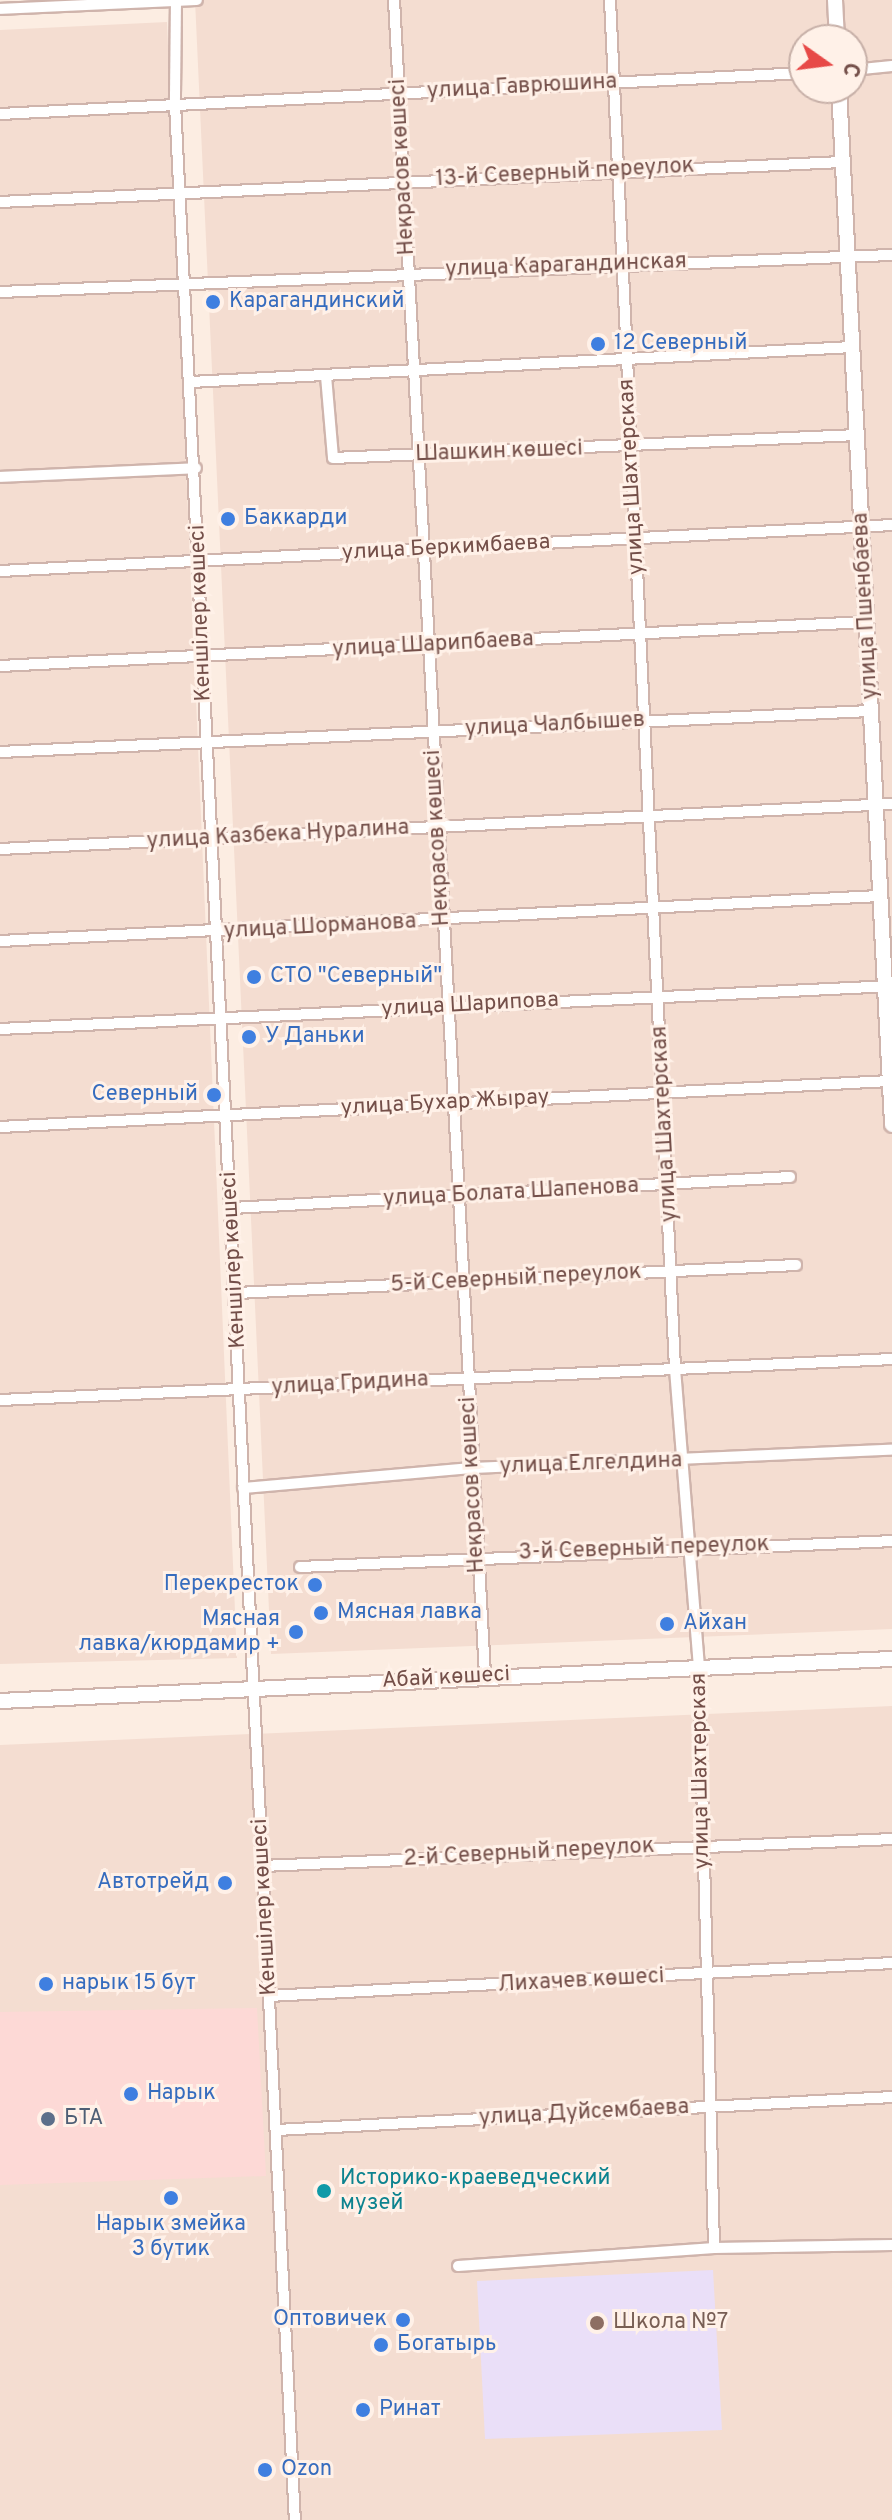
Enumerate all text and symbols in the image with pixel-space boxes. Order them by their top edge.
north arrow [788,24,868,104]
text: С [835,59,865,80]
street label: улица Гаврюшина [426,69,618,105]
street label: Некрасов көшесі [385,78,421,256]
street label: 13-й Северный переулок [435,153,695,193]
street label: улица Карагандинская [445,249,687,283]
place label: Карагандинский [229,289,404,315]
marker: Карагандинский [204,293,222,311]
place label: 12 Северный [614,331,747,357]
marker: 12 Северный [589,335,607,353]
street label: улица Шахтерская [614,378,650,576]
street label: Шашкин көшесі [415,436,583,468]
place label: Баккарди [244,506,347,532]
marker: Баккарди [219,510,237,528]
street label: улица Пшенбаева [848,512,884,700]
street label: Кеншілер көшесі [185,524,217,702]
street label: улица Беркимбаева [341,529,551,567]
street label: улица Шарипбаева [332,627,534,663]
street label: улица Чалбышев [464,707,646,743]
street label: Некрасов көшесі [420,749,456,927]
street label: улица Казбека Нуралина [146,815,410,855]
street label: улица Шорманова [223,909,417,945]
place label: СТО "Северный" [270,964,442,990]
marker: СТО "Северный" [245,968,263,986]
street label: улица Шарипова [381,987,559,1023]
place label: У Даньки [265,1024,366,1050]
street label: улица Шахтерская [647,1025,683,1223]
marker: У Даньки [240,1028,258,1046]
place label: Северный [91,1082,198,1108]
street label: улица Бухар Жырау [340,1084,550,1122]
marker: Северный [205,1086,223,1104]
street label: Кеншілер көшесі [216,1171,252,1349]
street label: улица Болата Шапенова [382,1173,640,1213]
street label: 5-й Северный переулок [390,1259,642,1299]
street label: улица Гридина [271,1367,429,1401]
street label: Некрасов көшесі [455,1396,491,1574]
street label: улица Елгелдина [499,1448,683,1480]
street label: 3-й Северный переулок [518,1531,770,1567]
place label: Перекресток [164,1572,299,1598]
marker: Перекресток [306,1576,324,1594]
place label: Мясная лавка [337,1600,482,1626]
marker: Мясная лавка [312,1604,330,1622]
place label: Мясная лавка/кюрдамир + [79,1606,280,1658]
place label: Айхан [683,1611,747,1637]
marker: Айхан [658,1615,676,1633]
marker: Мясная лавка/кюрдамир + [287,1623,305,1641]
street label: Абай көшесі [381,1661,511,1695]
street label: улица Шахтерская [686,1673,716,1869]
street label: Кеншілер көшесі [247,1818,283,1996]
street label: 2-й Северный переулок [403,1833,655,1873]
place label: Автотрейд [97,1870,209,1896]
marker: Автотрейд [216,1874,234,1892]
street label: Лихачев көшесі [497,1963,665,1999]
place label: нарык 15 бут [62,1971,196,1997]
marker: нарык 15 бут [37,1975,55,1993]
place label: Нарык [147,2081,216,2107]
marker: Нарык [122,2085,140,2103]
street label: улица Дуйсембаева [478,2094,690,2132]
place label: БТА [64,2106,103,2132]
marker: БТА [39,2110,57,2128]
place label: Историко-краеведческий музей [340,2165,610,2216]
marker: Историко-краеведческий музей [315,2182,333,2200]
marker: Нарык змейка 3 бутик [162,2189,180,2207]
place label: Нарык змейка 3 бутик [96,2211,246,2262]
place label: Оптовичек [273,2307,387,2333]
place label: Школа №7 [613,2310,728,2336]
marker: Оптовичек [394,2311,412,2329]
marker: Школа №7 [588,2314,606,2332]
place label: Богатырь [397,2332,497,2358]
marker: Богатырь [372,2336,390,2354]
place label: Ринат [379,2397,441,2423]
marker: Ринат [354,2401,372,2419]
place label: Ozon [281,2457,332,2483]
marker: Ozon [256,2461,274,2479]

